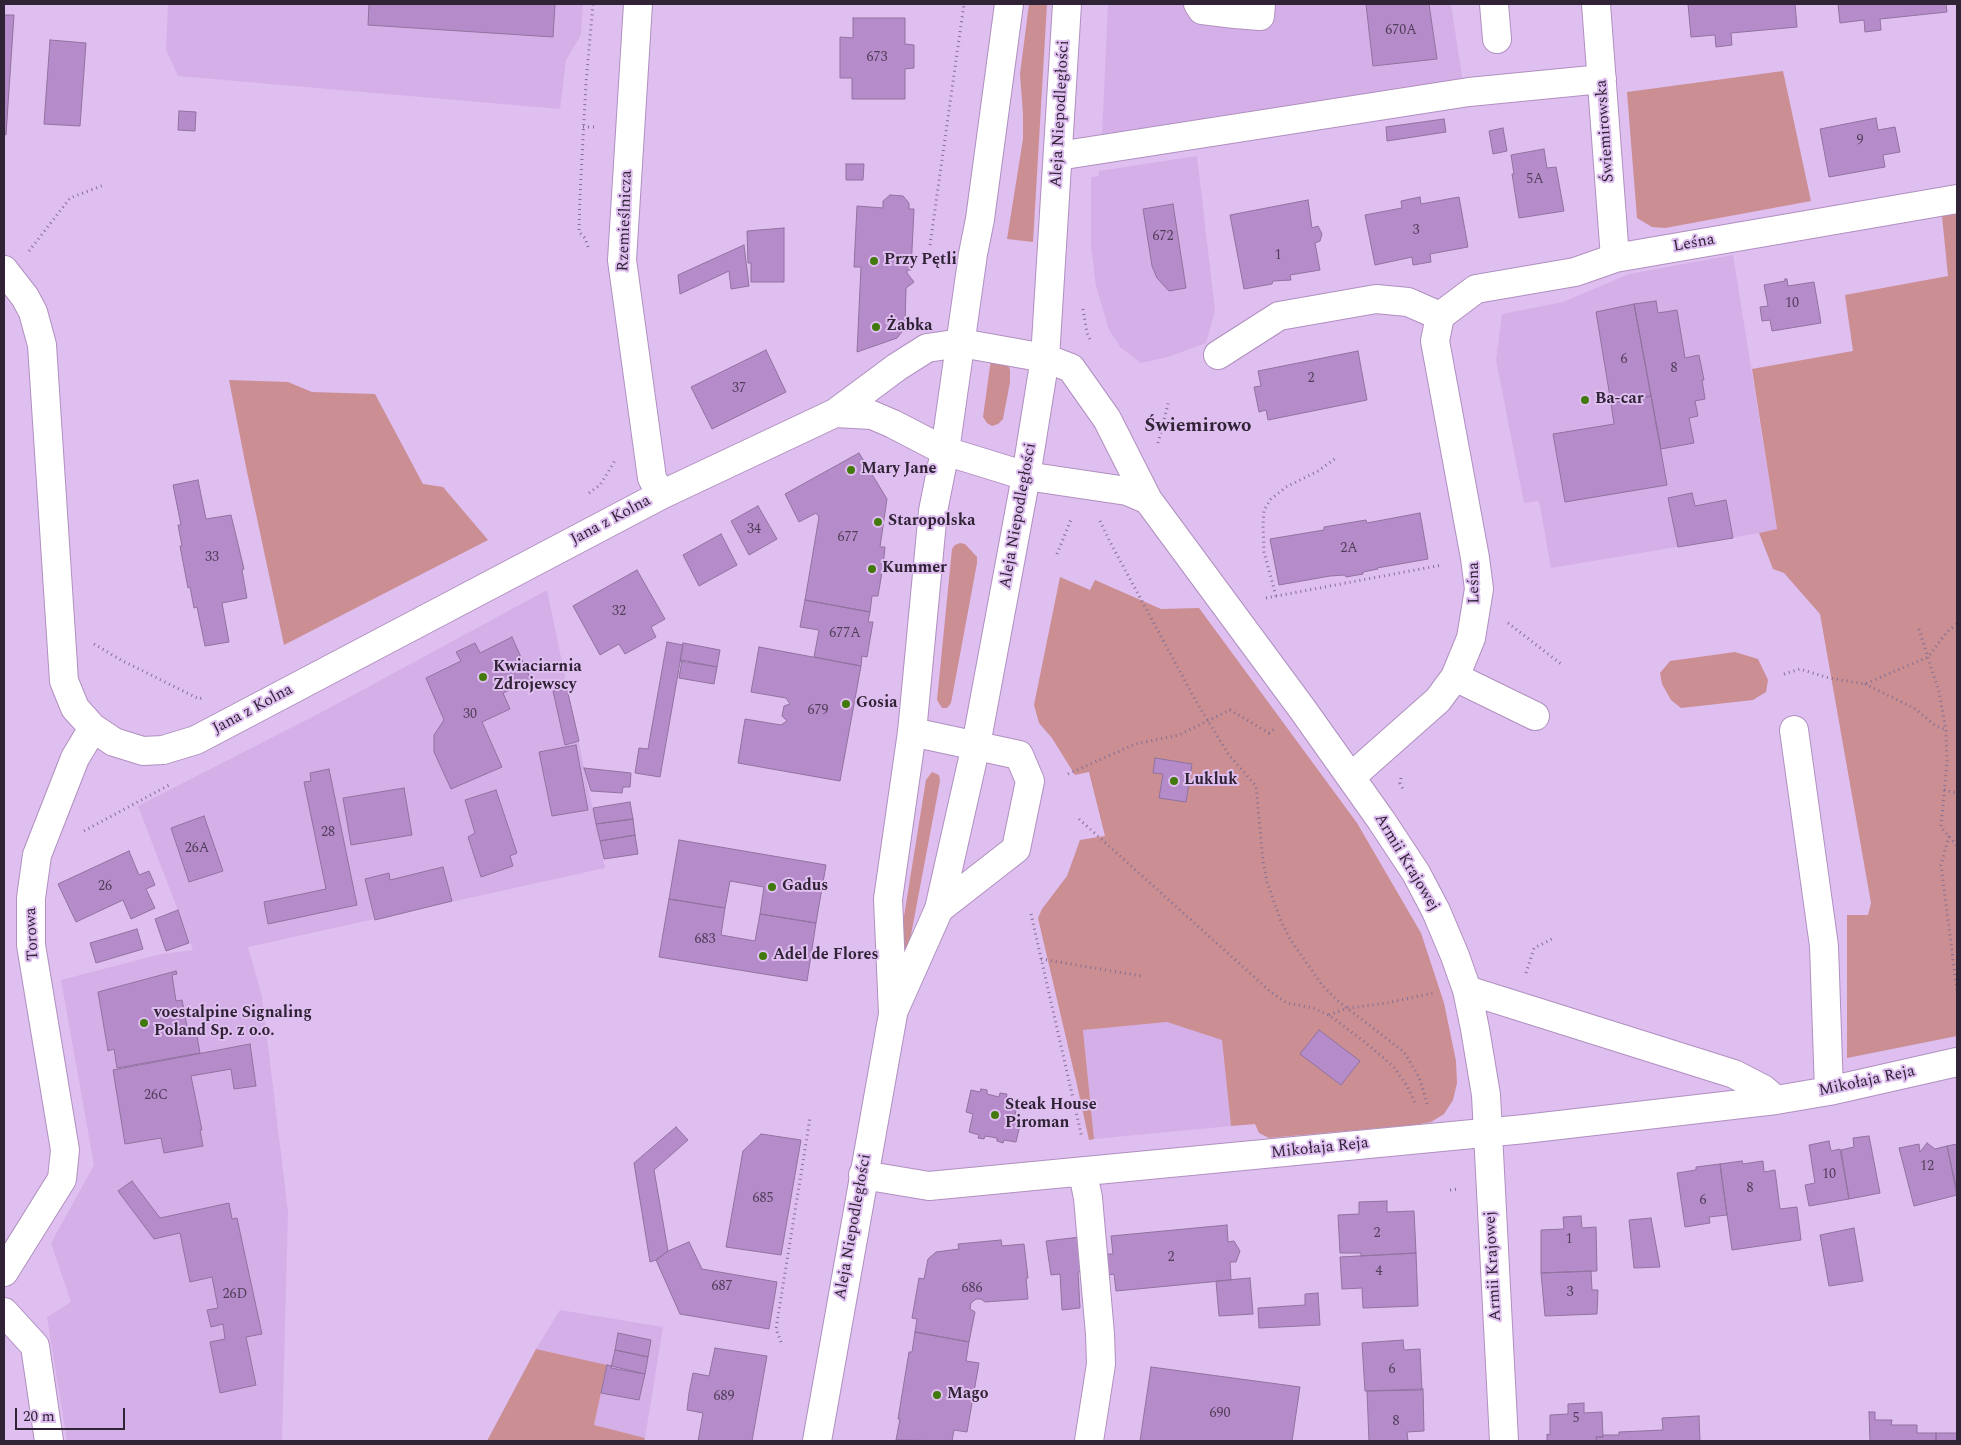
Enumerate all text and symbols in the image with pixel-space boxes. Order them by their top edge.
house number: 670A [1385,23,1417,39]
street label: Aleja Niepodległości [1048,40,1074,188]
house number: 673 [867,50,887,66]
street label: Świemirowska [1593,79,1619,183]
house number: 9 [1857,133,1863,149]
street label: Rzemieślnicza [615,170,637,272]
house number: 5A [1526,172,1544,188]
house number: 3 [1413,223,1419,239]
house number: 672 [1153,229,1173,245]
street label: Leśna [1672,231,1716,257]
house number: 1 [1275,248,1281,264]
place label: Przy Pętli [884,251,957,271]
marker: Przy Pętli [868,255,880,267]
house number: 10 [1785,296,1799,312]
place label: Żabka [886,317,933,337]
marker: Żabka [870,321,882,333]
house number: 6 [1621,352,1627,368]
house number: 8 [1671,361,1677,377]
house number: 2 [1308,371,1314,387]
house number: 37 [732,381,746,397]
place label: Ba-car [1595,390,1644,410]
marker: Ba-car [1579,394,1591,406]
district label: Świemirowo [1145,416,1251,438]
street label: Aleja Niepodległości [997,442,1041,590]
place label: Mary Jane [861,460,936,480]
marker: Mary Jane [845,464,857,476]
street label: Jana z Kolna [568,492,654,550]
place label: Staropolska [888,512,976,532]
marker: Staropolska [872,516,884,528]
house number: 34 [747,522,761,538]
house number: 677 [838,530,858,546]
house number: 2A [1340,541,1358,557]
house number: 33 [205,550,219,566]
place label: Kummer [882,559,947,579]
street label: Leśna [1465,562,1485,604]
marker: Kummer [866,563,878,575]
house number: 32 [612,604,626,620]
house number: 677A [829,626,861,642]
place label: Kwiaciarnia Zdrojewscy [493,658,582,696]
marker: Kwiaciarnia Zdrojewscy [477,671,489,683]
street label: Jana z Kolna [210,681,296,739]
place label: Gosia [856,694,898,714]
marker: Gosia [840,698,852,710]
house number: 679 [808,703,828,719]
house number: 30 [463,707,477,723]
place label: Lukluk [1184,771,1238,791]
marker: Lukluk [1168,775,1180,787]
street label: Armii Krajowej [1369,811,1443,915]
house number: 28 [321,825,335,841]
house number: 26A [185,841,209,857]
place label: Gadus [782,877,828,897]
house number: 26 [98,879,112,895]
marker: Gadus [766,881,778,893]
street label: Torowa [22,907,44,961]
house number: 683 [695,932,715,948]
place label: Adel de Flores [773,946,878,966]
marker: Adel de Flores [757,950,769,962]
place label: voestalpine Signaling Poland Sp. z o.o. [154,1004,312,1042]
marker: voestalpine Signaling Poland Sp. z o.o. [138,1017,150,1029]
street label: Mikołaja Reja [1817,1062,1917,1102]
house number: 26C [144,1088,168,1104]
place label: Steak House Piroman [1005,1096,1097,1134]
marker: Steak House Piroman [989,1109,1001,1121]
street label: Mikołaja Reja [1270,1134,1370,1164]
street label: Aleja Niepodległości [832,1153,876,1301]
house number: 12 [1920,1159,1934,1175]
house number: 10 [1822,1167,1836,1183]
house number: 8 [1747,1181,1753,1197]
house number: 685 [753,1191,773,1207]
house number: 6 [1700,1193,1706,1209]
street label: Armii Krajowej [1482,1210,1506,1322]
house number: 2 [1374,1226,1380,1242]
house number: 1 [1566,1232,1572,1248]
house number: 2 [1168,1250,1174,1266]
house number: 4 [1376,1264,1382,1280]
house number: 687 [712,1279,732,1295]
house number: 686 [962,1281,982,1297]
house number: 3 [1567,1285,1573,1301]
house number: 26D [223,1287,247,1303]
house number: 6 [1389,1362,1395,1378]
place label: Mago [947,1385,988,1405]
house number: 689 [714,1389,734,1405]
marker: Mago [931,1389,943,1401]
scale bar [18,1398,128,1430]
text: 20 m [23,1405,55,1428]
house number: 690 [1210,1406,1230,1422]
house number: 5 [1573,1411,1579,1427]
house number: 8 [1393,1414,1399,1430]

